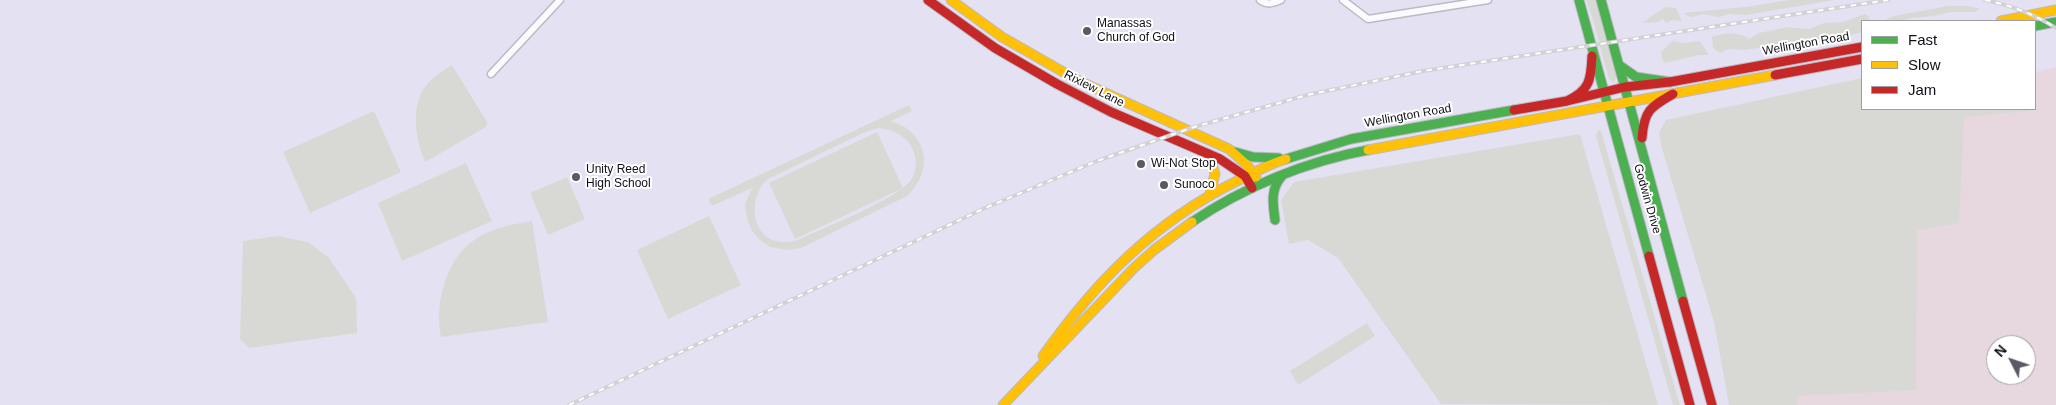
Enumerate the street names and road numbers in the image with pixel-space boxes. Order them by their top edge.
street label: Wellington Road [1762,29,1850,59]
street label: Rixlew Lane [1062,68,1126,110]
street label: Wellington Road [1364,101,1452,131]
street label: Godwin Drive [1630,162,1664,236]

